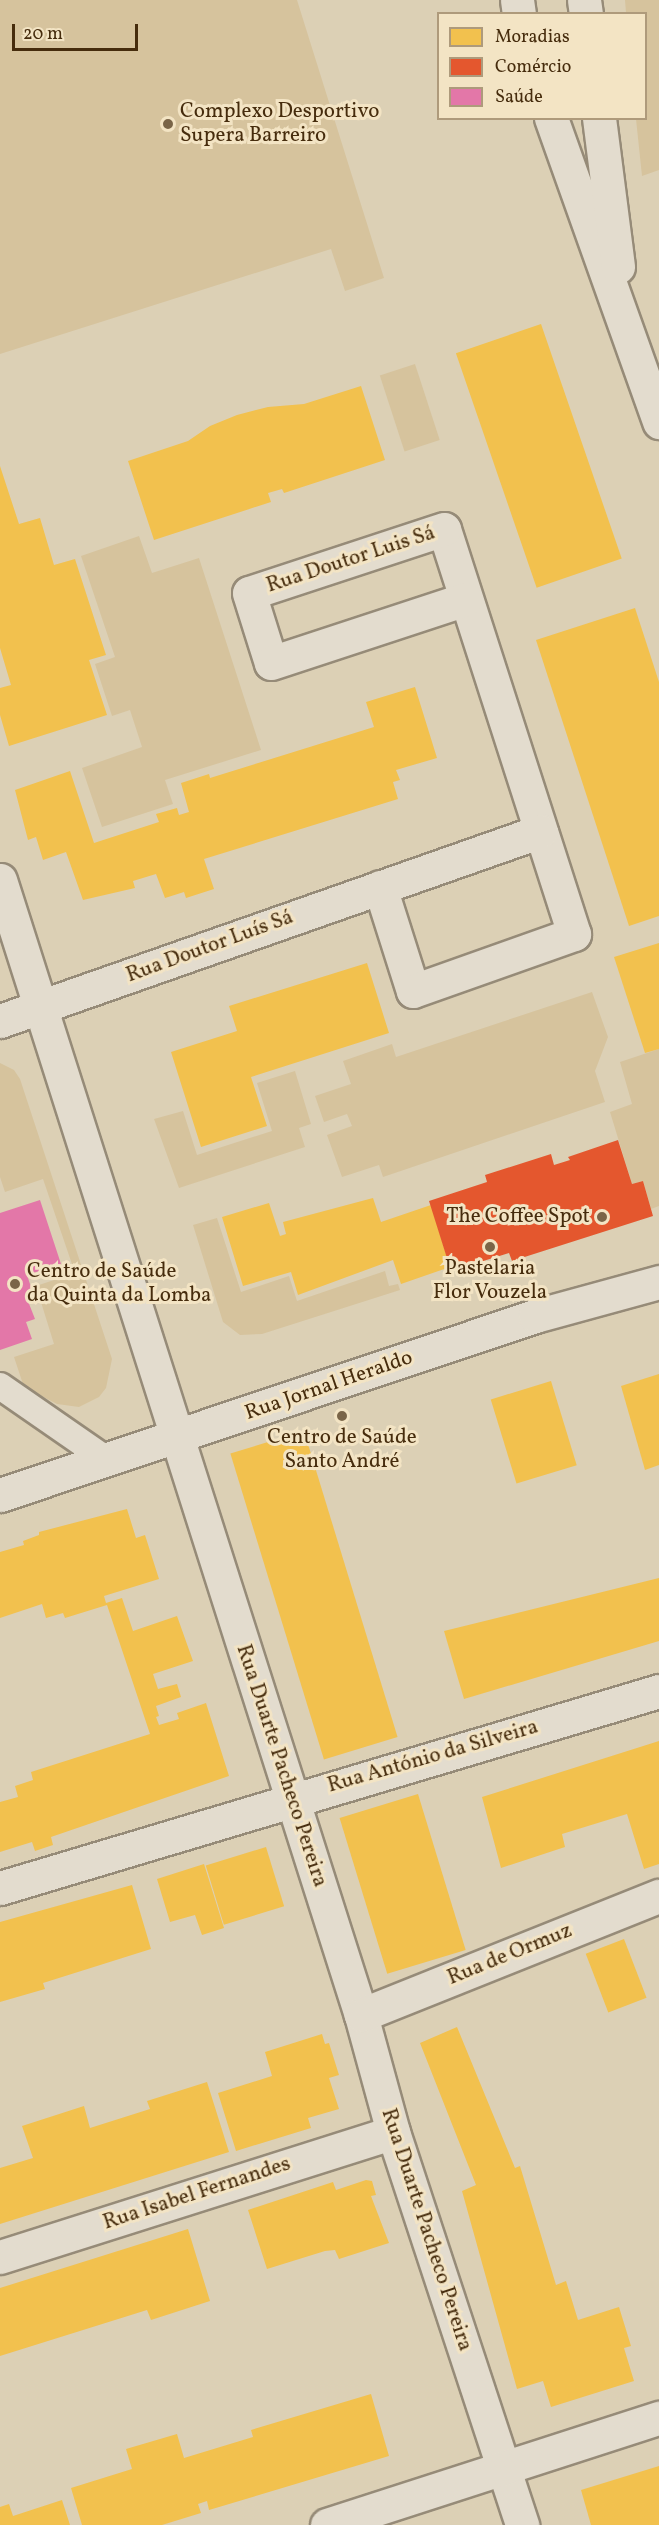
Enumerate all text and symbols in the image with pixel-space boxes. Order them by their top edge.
scale bar [15,12,141,50]
legend [437,12,647,120]
text: 20 m [23,22,63,47]
text: Moradias [495,25,570,50]
text: Comércio [495,55,571,80]
text: Saúde [495,85,543,110]
place label: Complexo Desportivo Supera Barreiro [180,99,379,149]
marker: Complexo Desportivo Supera Barreiro [161,117,175,131]
street label: Rua Doutor Luis Sá [264,521,438,599]
street label: Rua Doutor Luís Sá [123,905,297,989]
place label: The Coffee Spot [446,1204,590,1230]
marker: The Coffee Spot [595,1210,609,1224]
marker: Pastelaria Flor Vouzela [483,1240,497,1254]
place label: Pastelaria Flor Vouzela [433,1256,547,1306]
place label: Centro de Saúde da Quinta da Lomba [27,1259,212,1309]
marker: Centro de Saúde da Quinta da Lomba [8,1277,22,1291]
street label: Rua Jornal Heraldo [242,1346,416,1426]
marker: Centro de Saúde Santo André [335,1409,349,1423]
place label: Centro de Saúde Santo André [267,1425,417,1475]
street label: Rua Duarte Pacheco Pereira [230,1642,332,1890]
street label: Rua António da Silveira [325,1715,541,1799]
street label: Rua de Ormuz [444,1919,576,1991]
street label: Rua Duarte Pacheco Pereira [375,2106,477,2354]
street label: Rua Isabel Fernandes [100,2152,294,2236]

